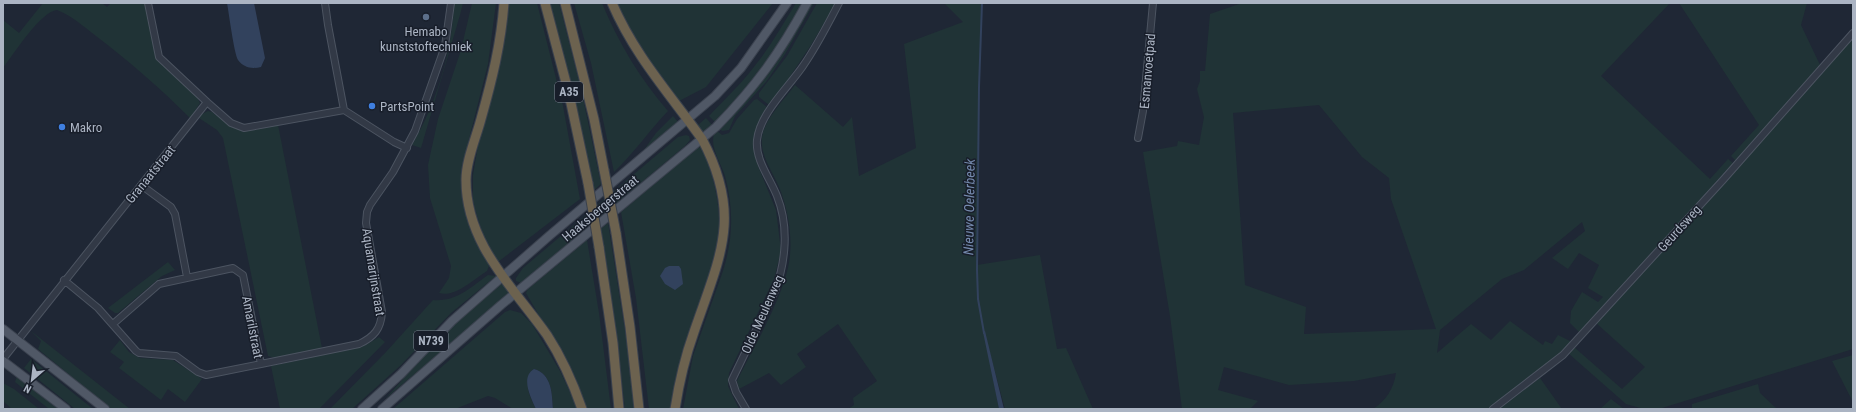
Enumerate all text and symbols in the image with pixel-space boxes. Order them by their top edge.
marker: Hemabo kunststoftechniek [421,12,431,22]
place label: Hemabo kunststoftechniek [380,24,472,54]
street label: Esmanvoetpad [1137,33,1158,109]
road number: A35 [555,82,583,102]
place label: PartsPoint [380,99,434,114]
marker: PartsPoint [367,101,377,111]
place label: Makro [70,120,102,135]
marker: Makro [57,122,67,132]
street label: Granaatstraat [123,142,178,206]
water label: Nieuwe Oelerbeek [960,158,978,255]
street label: Haaksbergerstraat [559,172,642,245]
street label: Geurdsweg [1655,202,1704,255]
street label: Aquamarijnstraat [359,227,388,317]
street label: Olde Meulenweg [738,272,787,356]
street label: Amarilstraat [239,295,266,360]
road number: N739 [414,331,448,351]
north arrow [12,360,52,400]
text: N [21,381,34,396]

